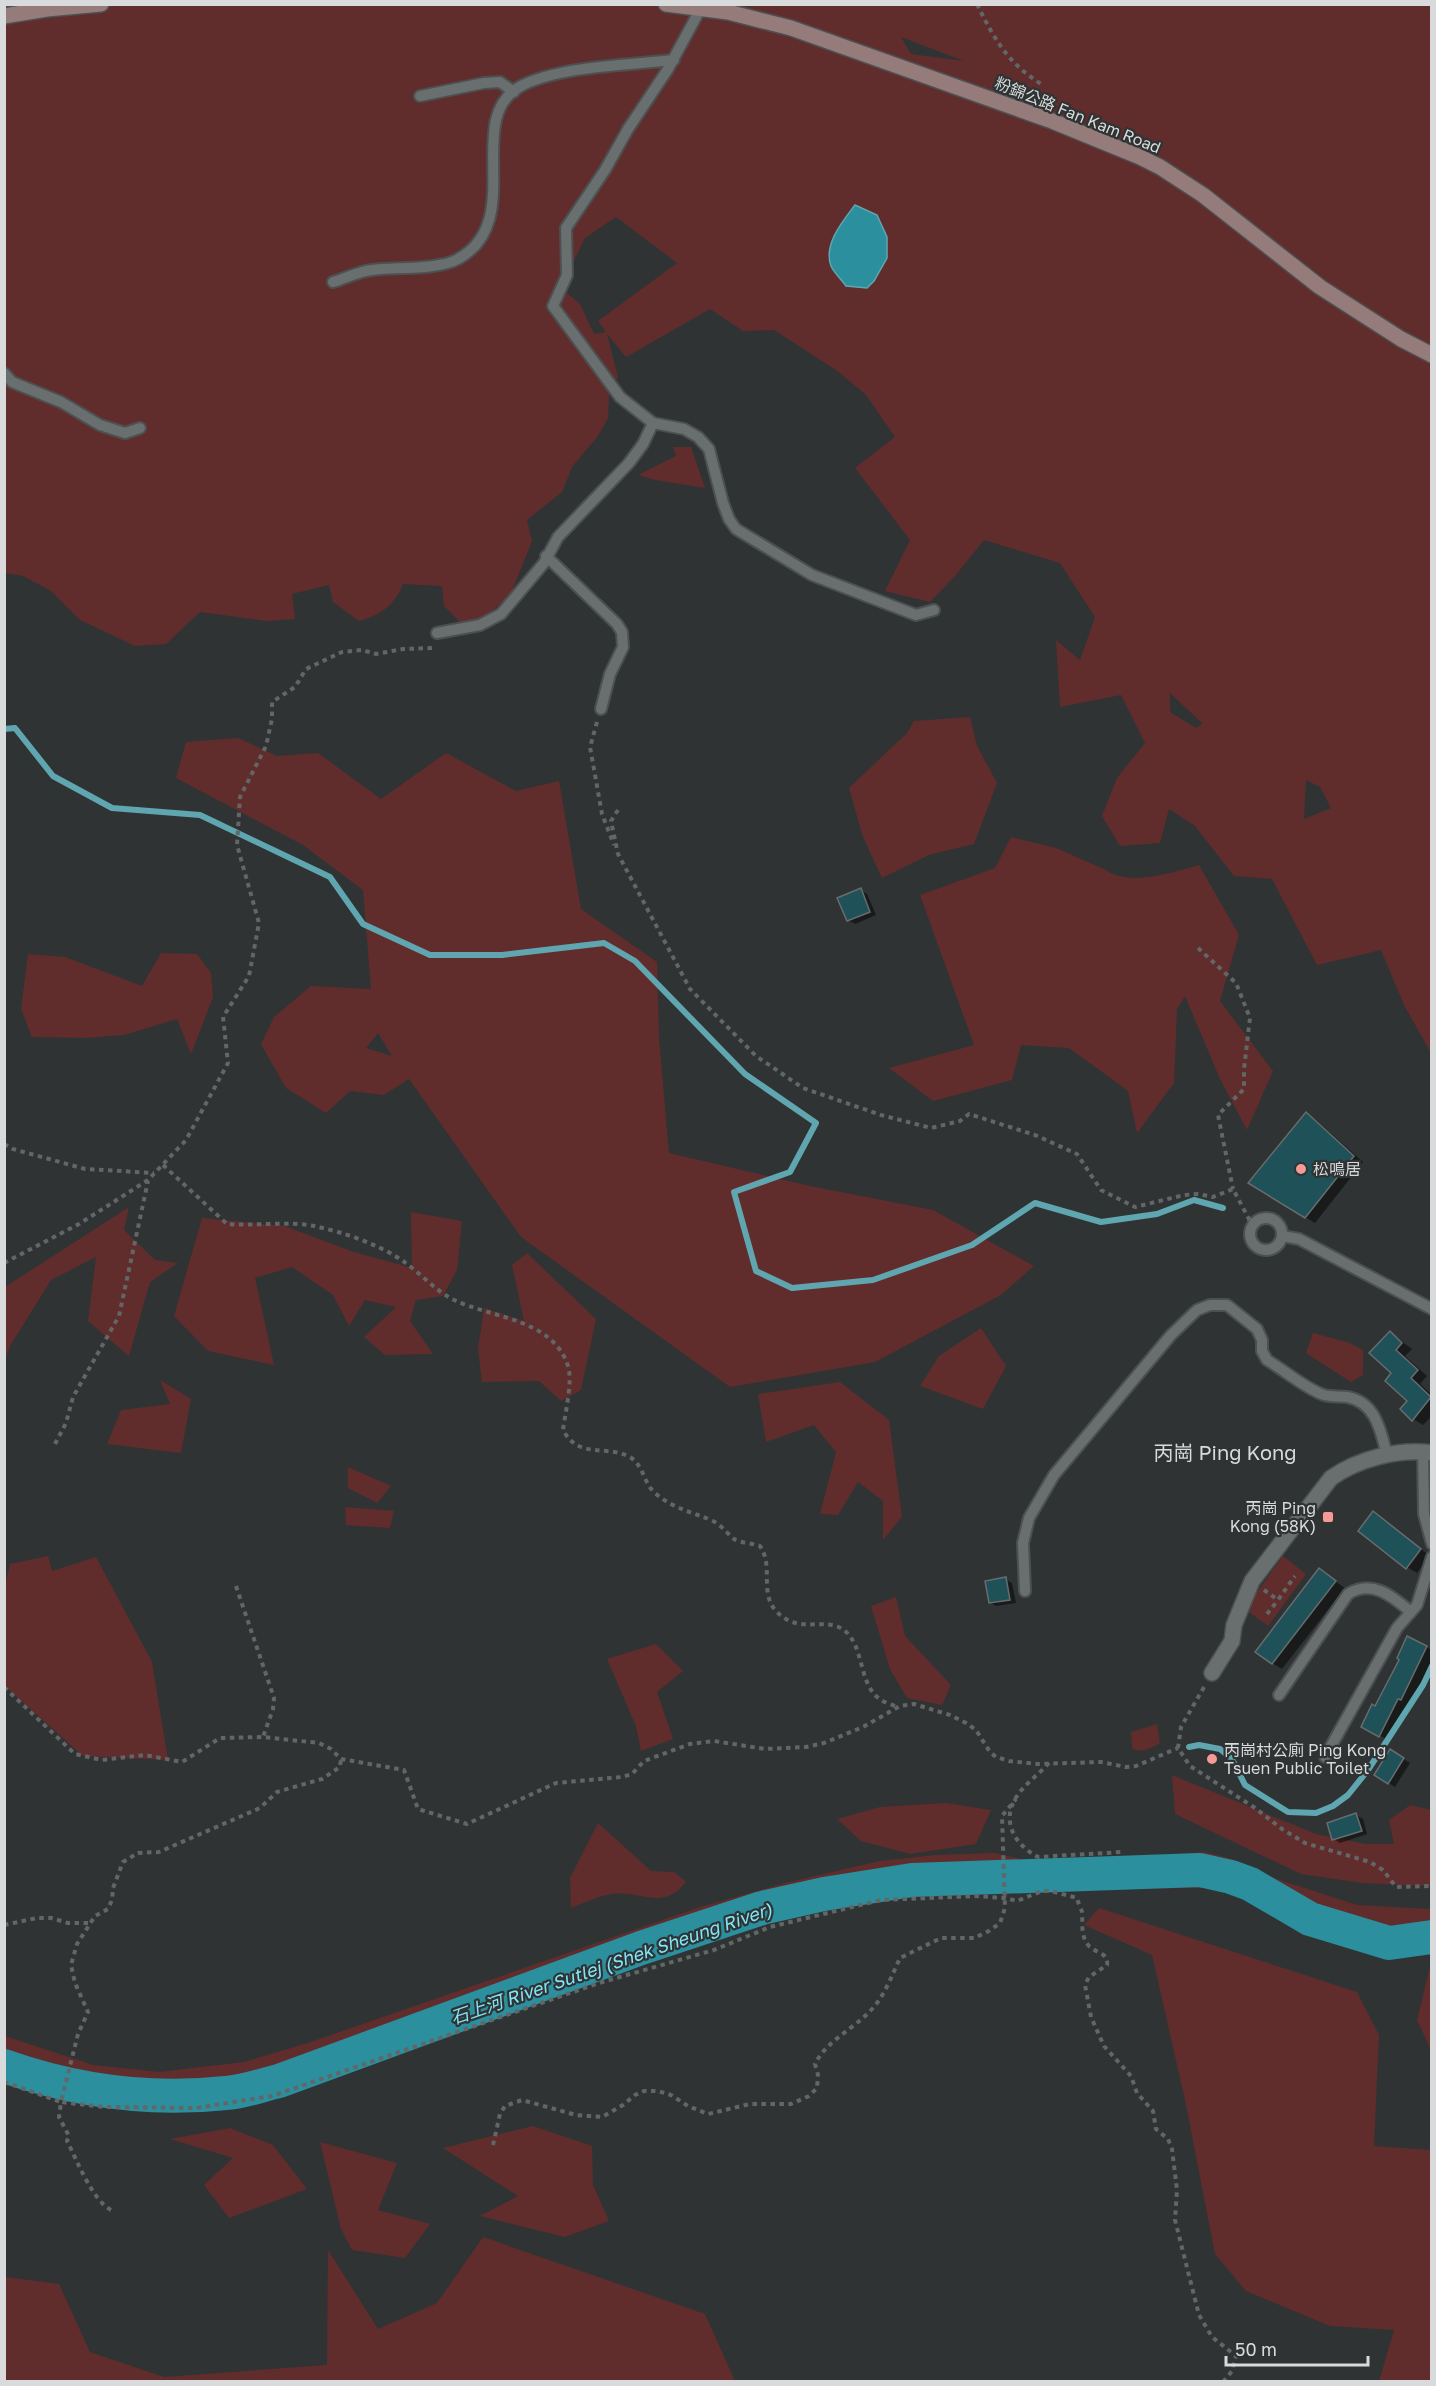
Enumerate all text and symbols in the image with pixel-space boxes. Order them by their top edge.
street label: 粉錦公路 Fan Kam Road [992,73,1164,157]
place label: 松鳴居 [1313,1159,1361,1179]
marker: 松鳴居 [1294,1162,1308,1176]
district label: 丙崗 Ping Kong [1153,1440,1297,1464]
place label: 丙崗 Ping Kong (58K) [1230,1498,1316,1536]
marker: 丙崗 Ping Kong (58K) [1321,1510,1335,1524]
place label: 丙崗村公廁 Ping Kong Tsuen Public Toilet [1224,1740,1386,1778]
marker: 丙崗村公廁 Ping Kong Tsuen Public Toilet [1205,1752,1219,1766]
water label: 石上河 River Sutlej (Shek Sheung River) [447,1897,775,2028]
scale bar [1226,2329,1368,2367]
text: 50 m [1235,2338,1277,2360]

